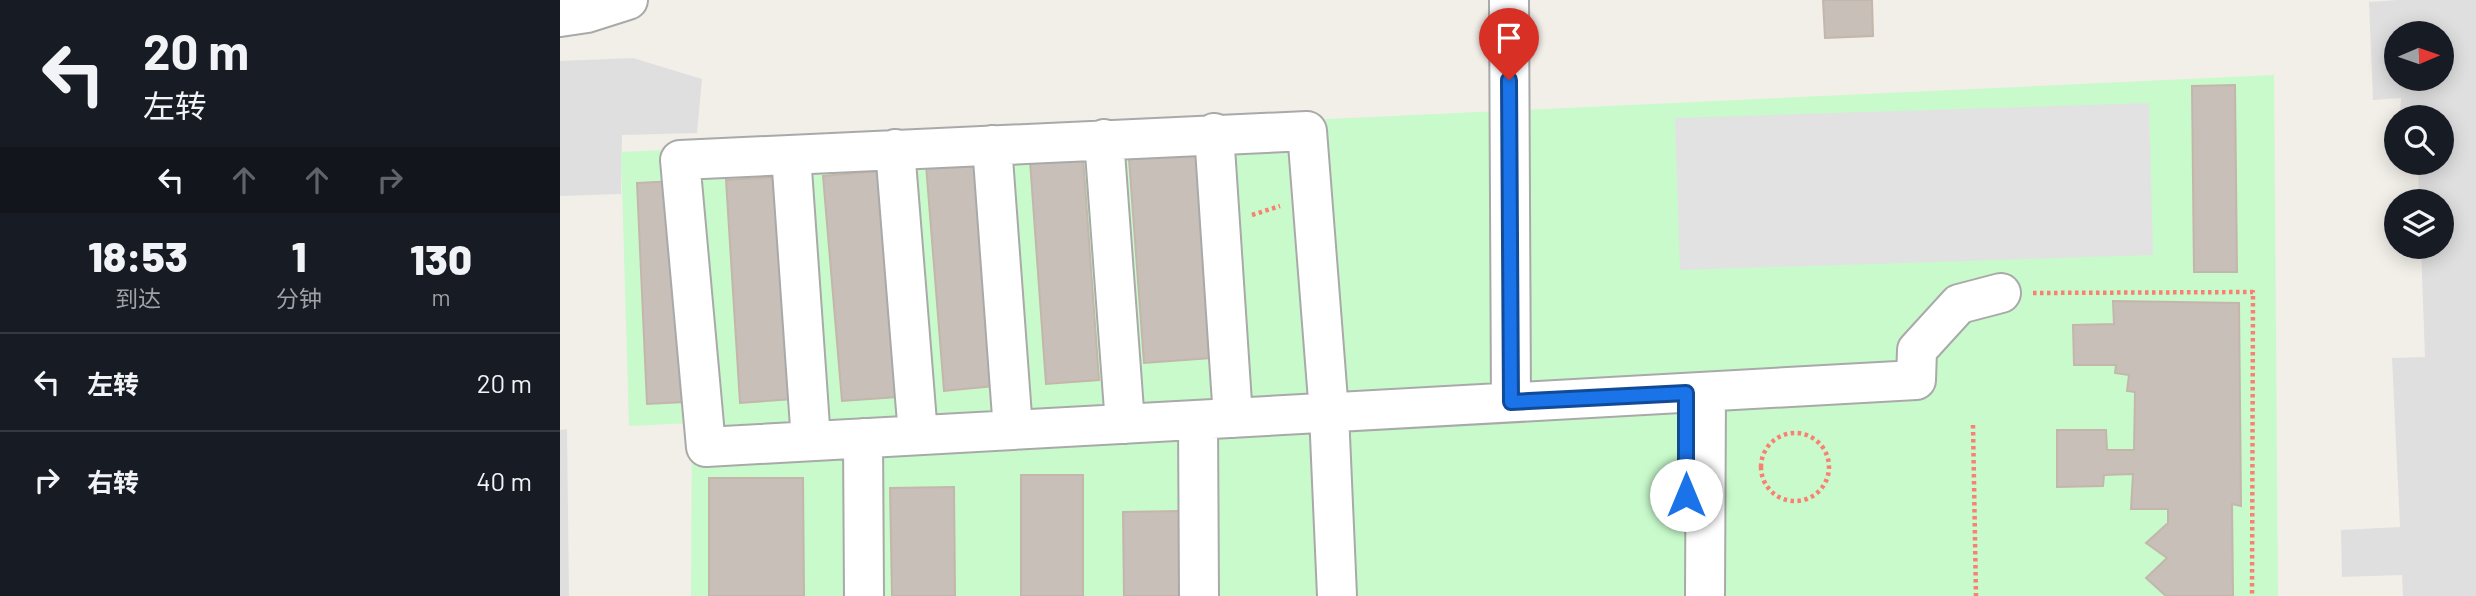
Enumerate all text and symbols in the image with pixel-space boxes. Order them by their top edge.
pin [1479,8,1539,80]
icon: arrive [1490,19,1528,57]
text: 20 m [143,21,249,80]
north arrow [2384,21,2454,91]
map controls [2384,21,2454,259]
icon: left [28,28,119,119]
text: 左转 [143,86,207,124]
button: search [2384,105,2454,175]
icon: left [152,161,190,199]
icon: ahead [225,161,263,199]
icon: ahead [298,161,336,199]
icon: right [371,161,409,199]
button: layers [2384,189,2454,259]
text: 18:53 [88,230,188,280]
text: 1 [291,230,306,280]
text: 130 [410,233,472,283]
text: m [431,283,450,311]
text: 到达 [115,284,161,312]
text: 分钟 [276,284,322,312]
icon: left [28,363,66,401]
text: 20 m [477,367,532,398]
text: 左转 [87,368,139,399]
position arrow [1649,458,1723,532]
icon: right [28,461,66,499]
text: 40 m [476,465,532,496]
text: 右转 [87,466,139,497]

